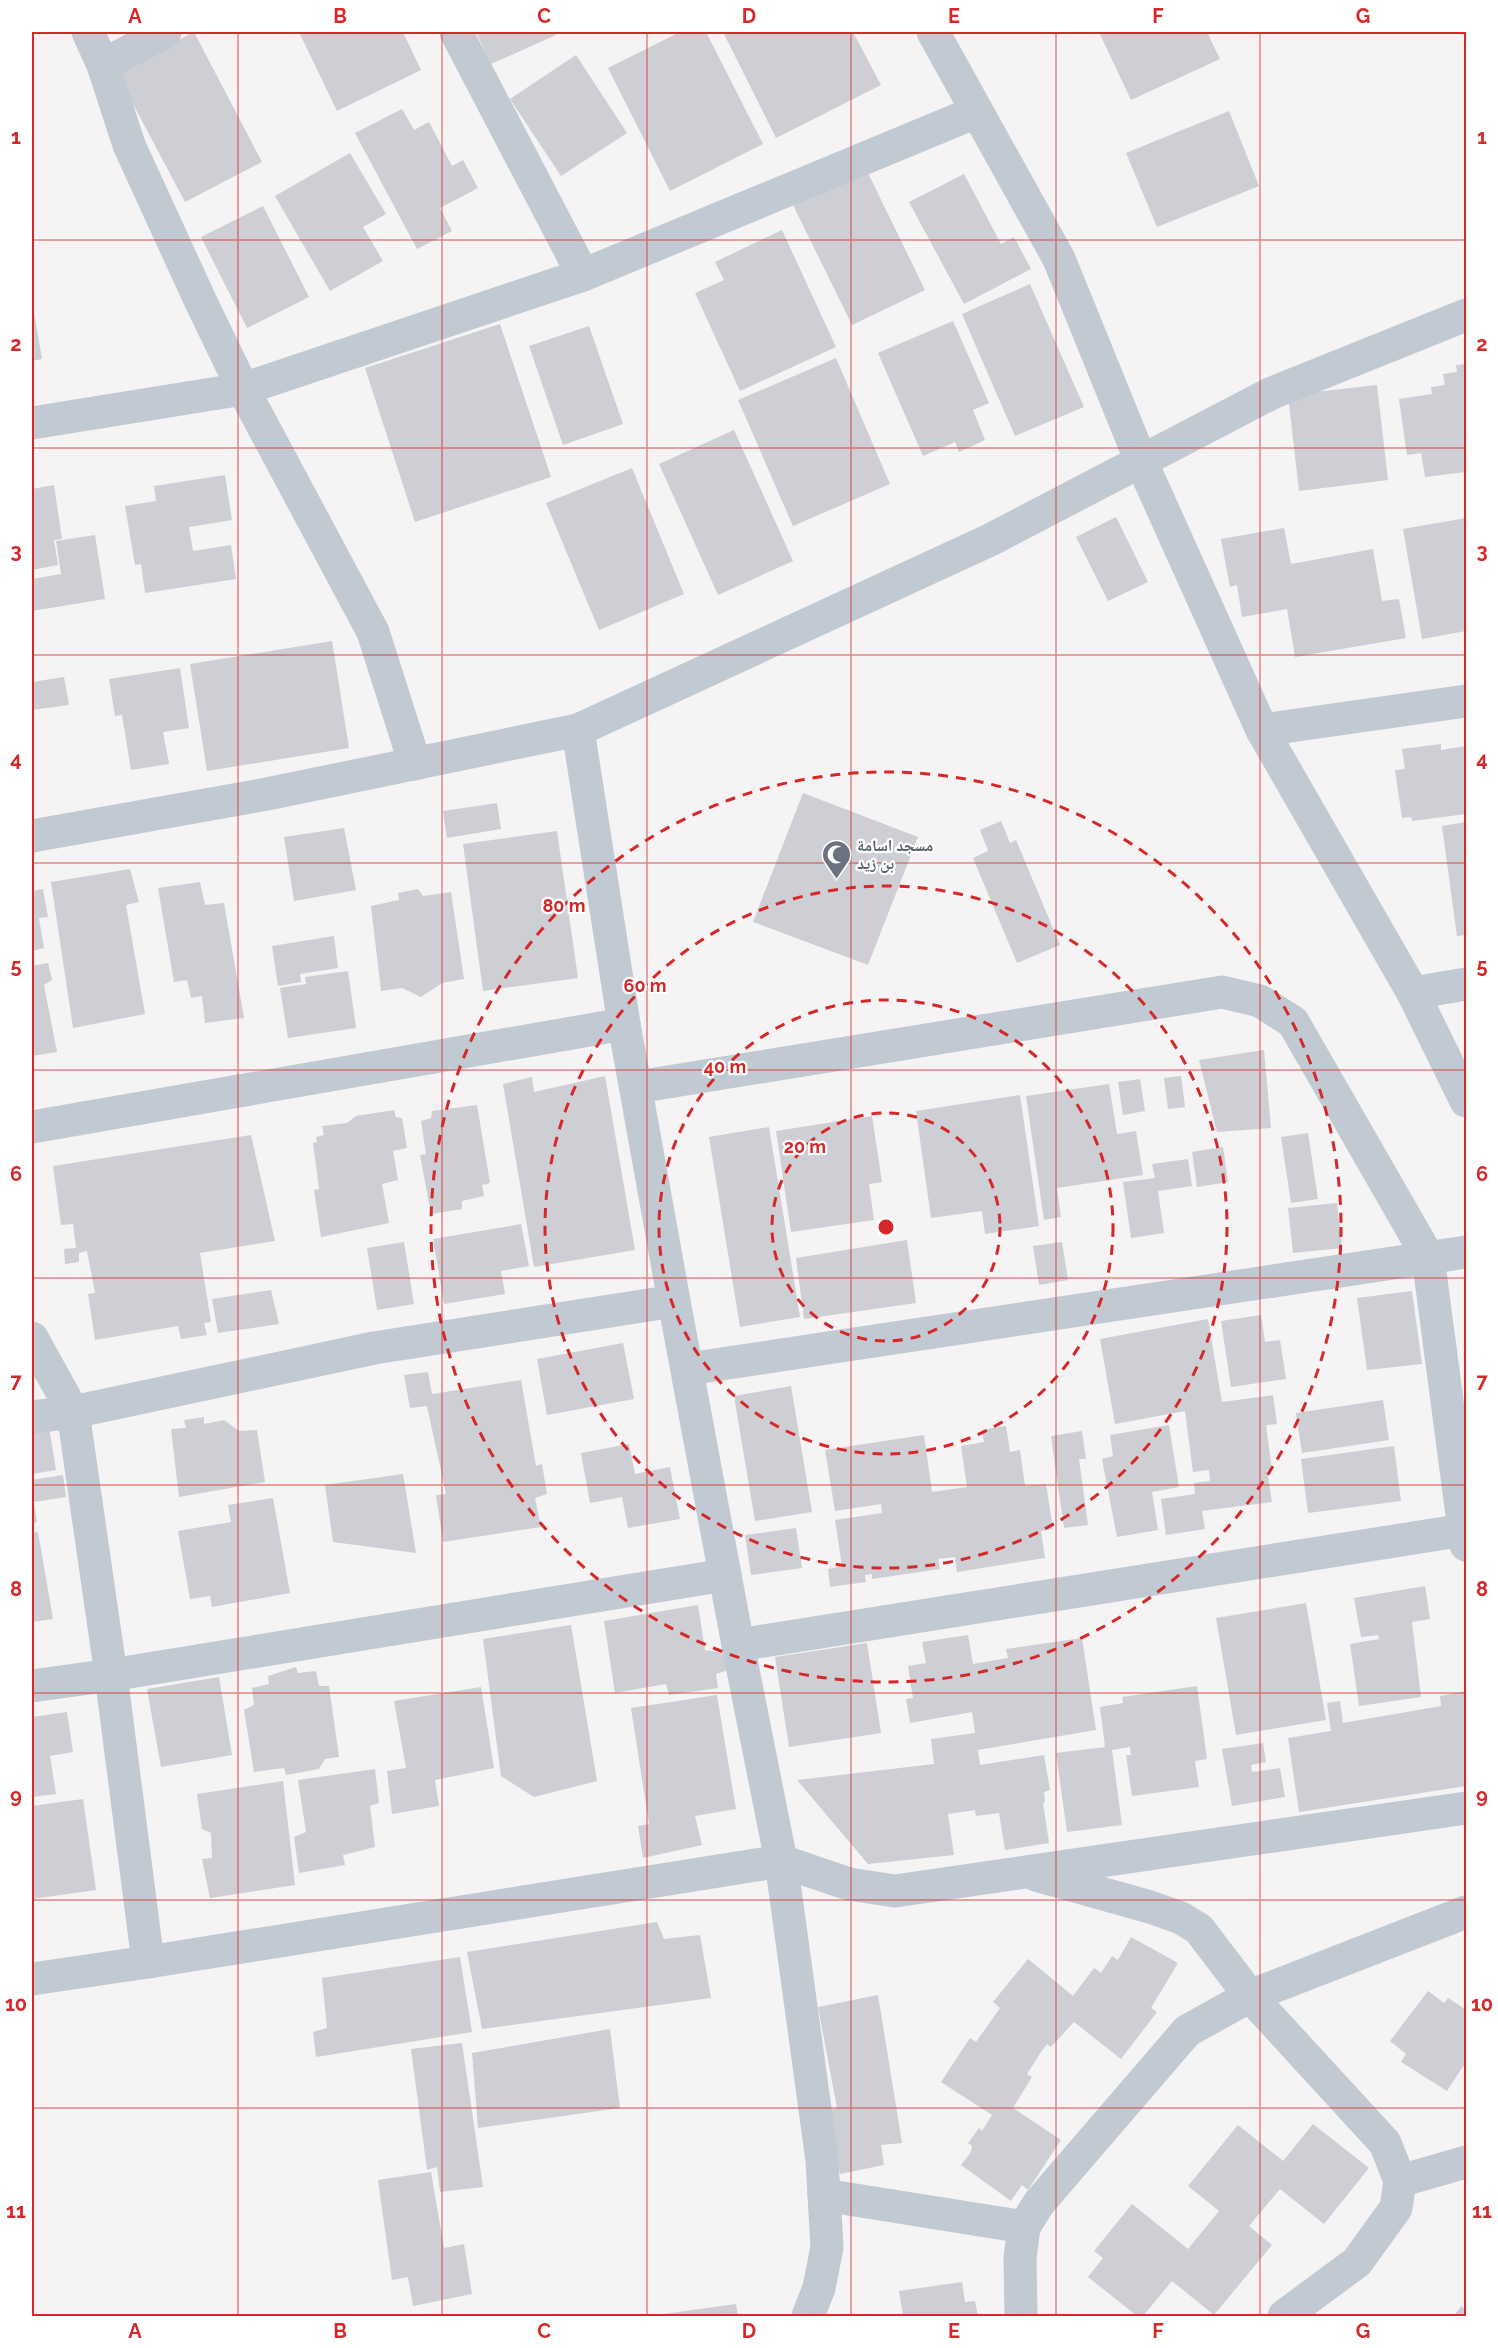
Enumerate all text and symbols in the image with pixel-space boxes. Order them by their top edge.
text: A [128,4,142,28]
text: B [333,4,347,28]
text: C [537,4,551,28]
text: D [742,4,756,28]
text: E [948,4,960,28]
text: F [1152,4,1164,28]
text: G [1356,4,1370,28]
text: 1 [11,125,21,149]
text: 1 [1477,125,1487,149]
text: 2 [10,332,22,356]
text: 2 [1476,332,1488,356]
text: 3 [10,539,22,563]
text: 3 [1476,539,1488,563]
text: 4 [10,747,22,771]
text: 4 [1476,747,1488,771]
place label: مسجد اسامة بن زيد [857,836,933,873]
mosque icon: مسجد اسامة بن زيد [820,838,852,880]
text: 80 m [542,895,586,916]
text: 5 [10,954,22,978]
text: 5 [1476,954,1488,978]
text: 60 m [623,975,667,996]
text: 40 m [704,1056,746,1077]
text: 20 m [784,1136,826,1157]
text: 6 [10,1162,22,1186]
text: 6 [1476,1162,1488,1186]
centre of rings [876,1217,896,1237]
text: 7 [10,1369,22,1393]
text: 7 [1476,1369,1488,1393]
text: 8 [10,1577,22,1601]
text: 8 [1476,1577,1488,1601]
text: 9 [10,1784,22,1808]
text: 9 [1476,1784,1488,1808]
text: 10 [5,1992,27,2016]
text: 10 [1471,1992,1493,2016]
text: 11 [6,2199,26,2223]
text: 11 [1472,2199,1492,2223]
text: A [128,2319,142,2343]
text: B [333,2319,347,2343]
text: C [537,2319,551,2343]
text: D [742,2319,756,2343]
text: E [948,2319,960,2343]
text: F [1152,2319,1164,2343]
text: G [1356,2319,1370,2343]

